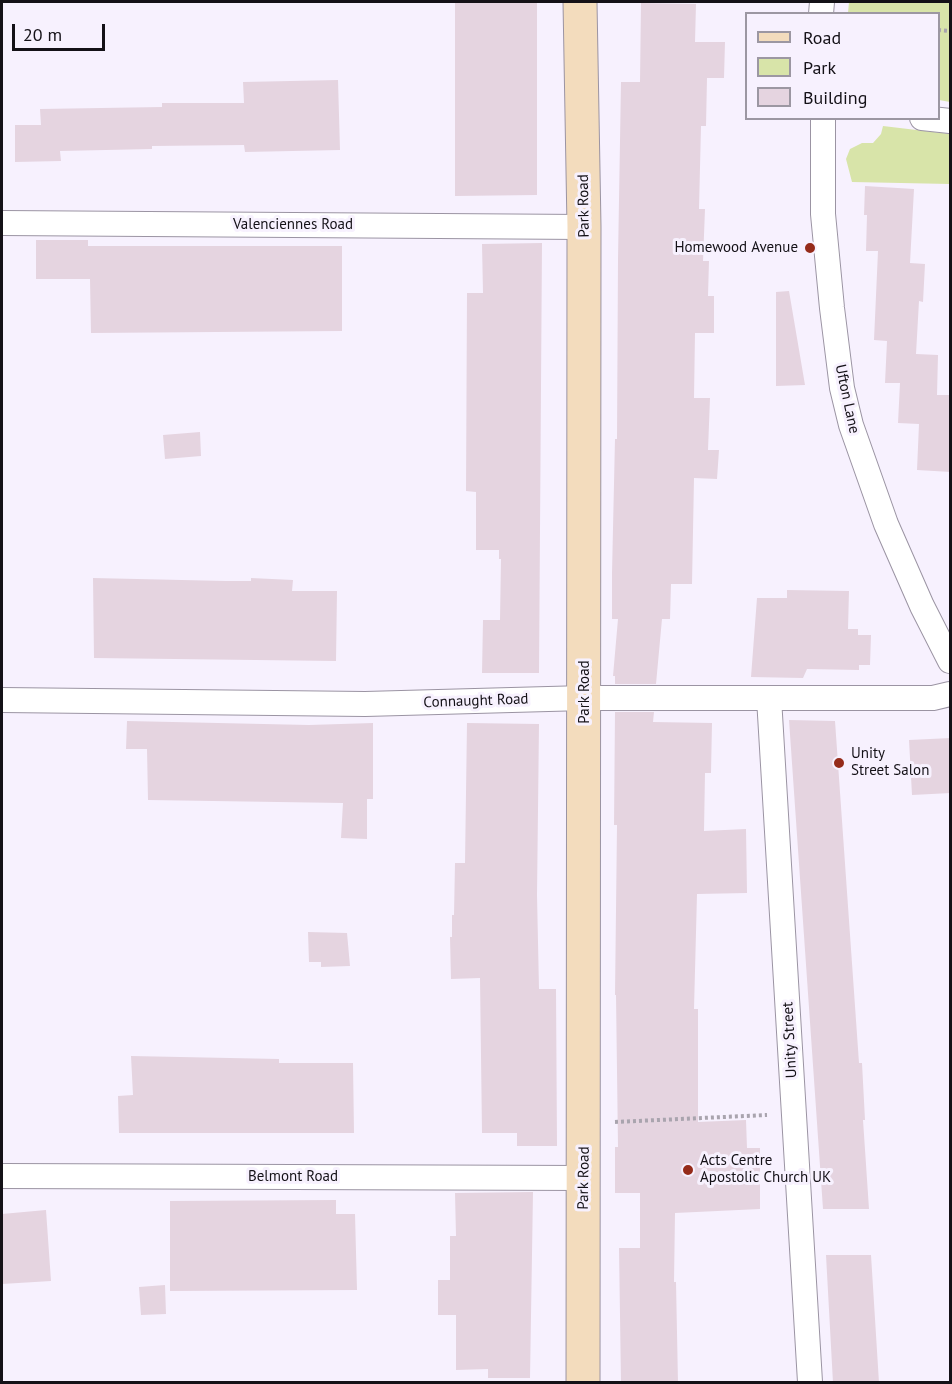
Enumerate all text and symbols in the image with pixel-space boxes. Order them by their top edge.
scale bar [15,12,108,50]
legend [745,12,940,120]
text: 20 m [23,23,62,46]
text: Road [803,26,841,49]
text: Park [803,56,836,79]
text: Building [803,86,867,109]
street label: Park Road [574,174,594,238]
street label: Valenciennes Road [233,216,353,234]
place label: Homewood Avenue [674,239,798,257]
marker: Homewood Avenue [803,241,817,255]
street label: Ufton Lane [831,363,863,435]
street label: Park Road [576,660,594,724]
street label: Connaught Road [423,690,529,712]
place label: Unity Street Salon [851,745,929,780]
marker: Unity Street Salon [832,756,846,770]
street label: Unity Street [779,1001,801,1079]
street label: Park Road [574,1146,594,1210]
place label: Acts Centre Apostolic Church UK [700,1152,831,1187]
marker: Acts Centre Apostolic Church UK [681,1163,695,1177]
street label: Belmont Road [248,1168,338,1186]

